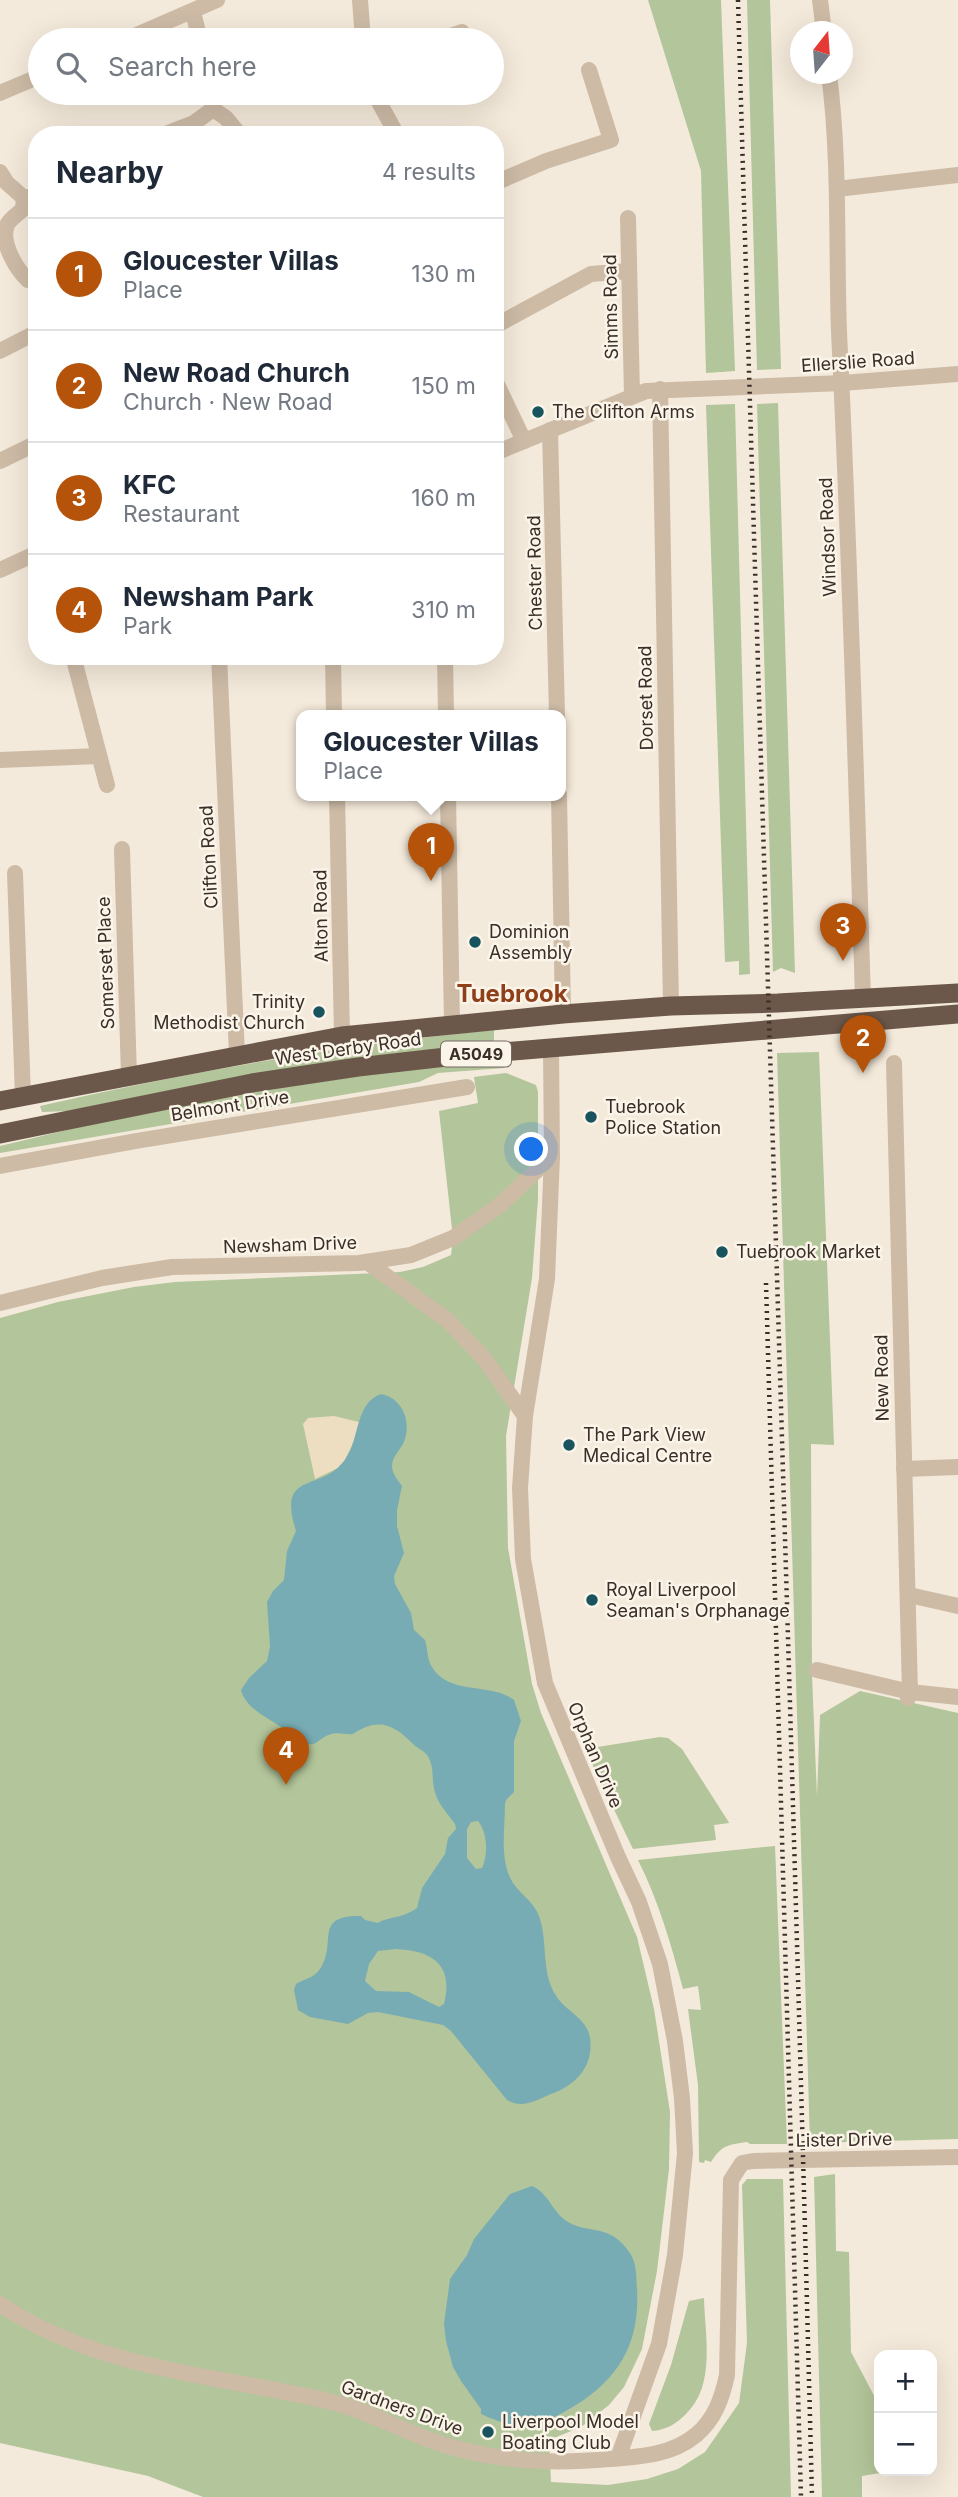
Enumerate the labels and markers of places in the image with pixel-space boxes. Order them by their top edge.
place label: The Clifton Arms [552,401,695,422]
marker: The Clifton Arms [530,404,546,420]
pin: 1 [408,823,454,881]
pin: 3 [820,903,866,961]
place label: Dominion Assembly [489,921,572,963]
marker: Dominion Assembly [467,934,483,950]
place label: Trinity Methodist Church [153,991,305,1033]
marker: Trinity Methodist Church [311,1004,327,1020]
pin: 2 [840,1015,886,1073]
place label: Tuebrook Police Station [605,1096,721,1138]
marker: Tuebrook Police Station [583,1109,599,1125]
place label: Tuebrook Market [736,1241,881,1262]
marker: Tuebrook Market [714,1244,730,1260]
place label: The Park View Medical Centre [583,1424,712,1466]
marker: The Park View Medical Centre [561,1437,577,1453]
place label: Royal Liverpool Seaman's Orphanage [606,1579,790,1621]
marker: Royal Liverpool Seaman's Orphanage [584,1592,600,1608]
pin: 4 [263,1727,309,1785]
place label: Liverpool Model Boating Club [502,2411,639,2453]
marker: Liverpool Model Boating Club [480,2424,496,2440]

